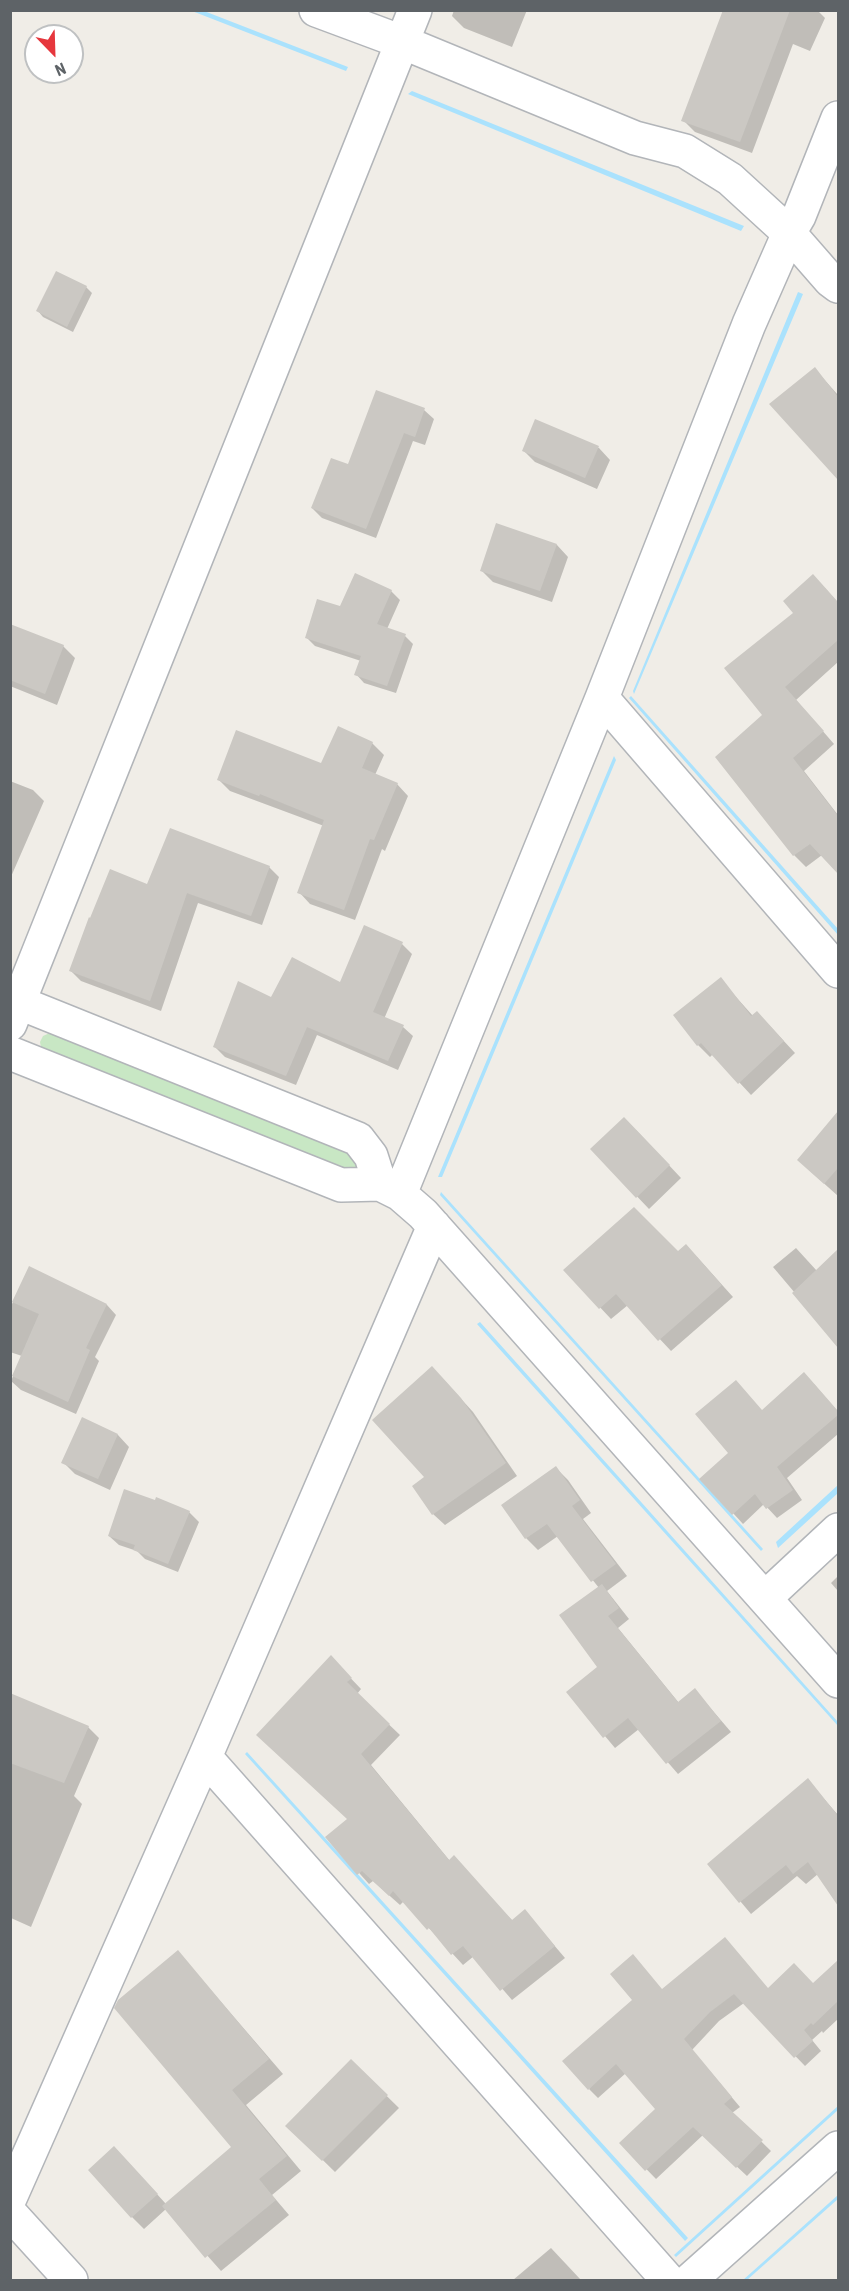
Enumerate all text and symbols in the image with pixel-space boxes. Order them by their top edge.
north arrow [24,24,84,84]
text: N [52,59,69,80]

